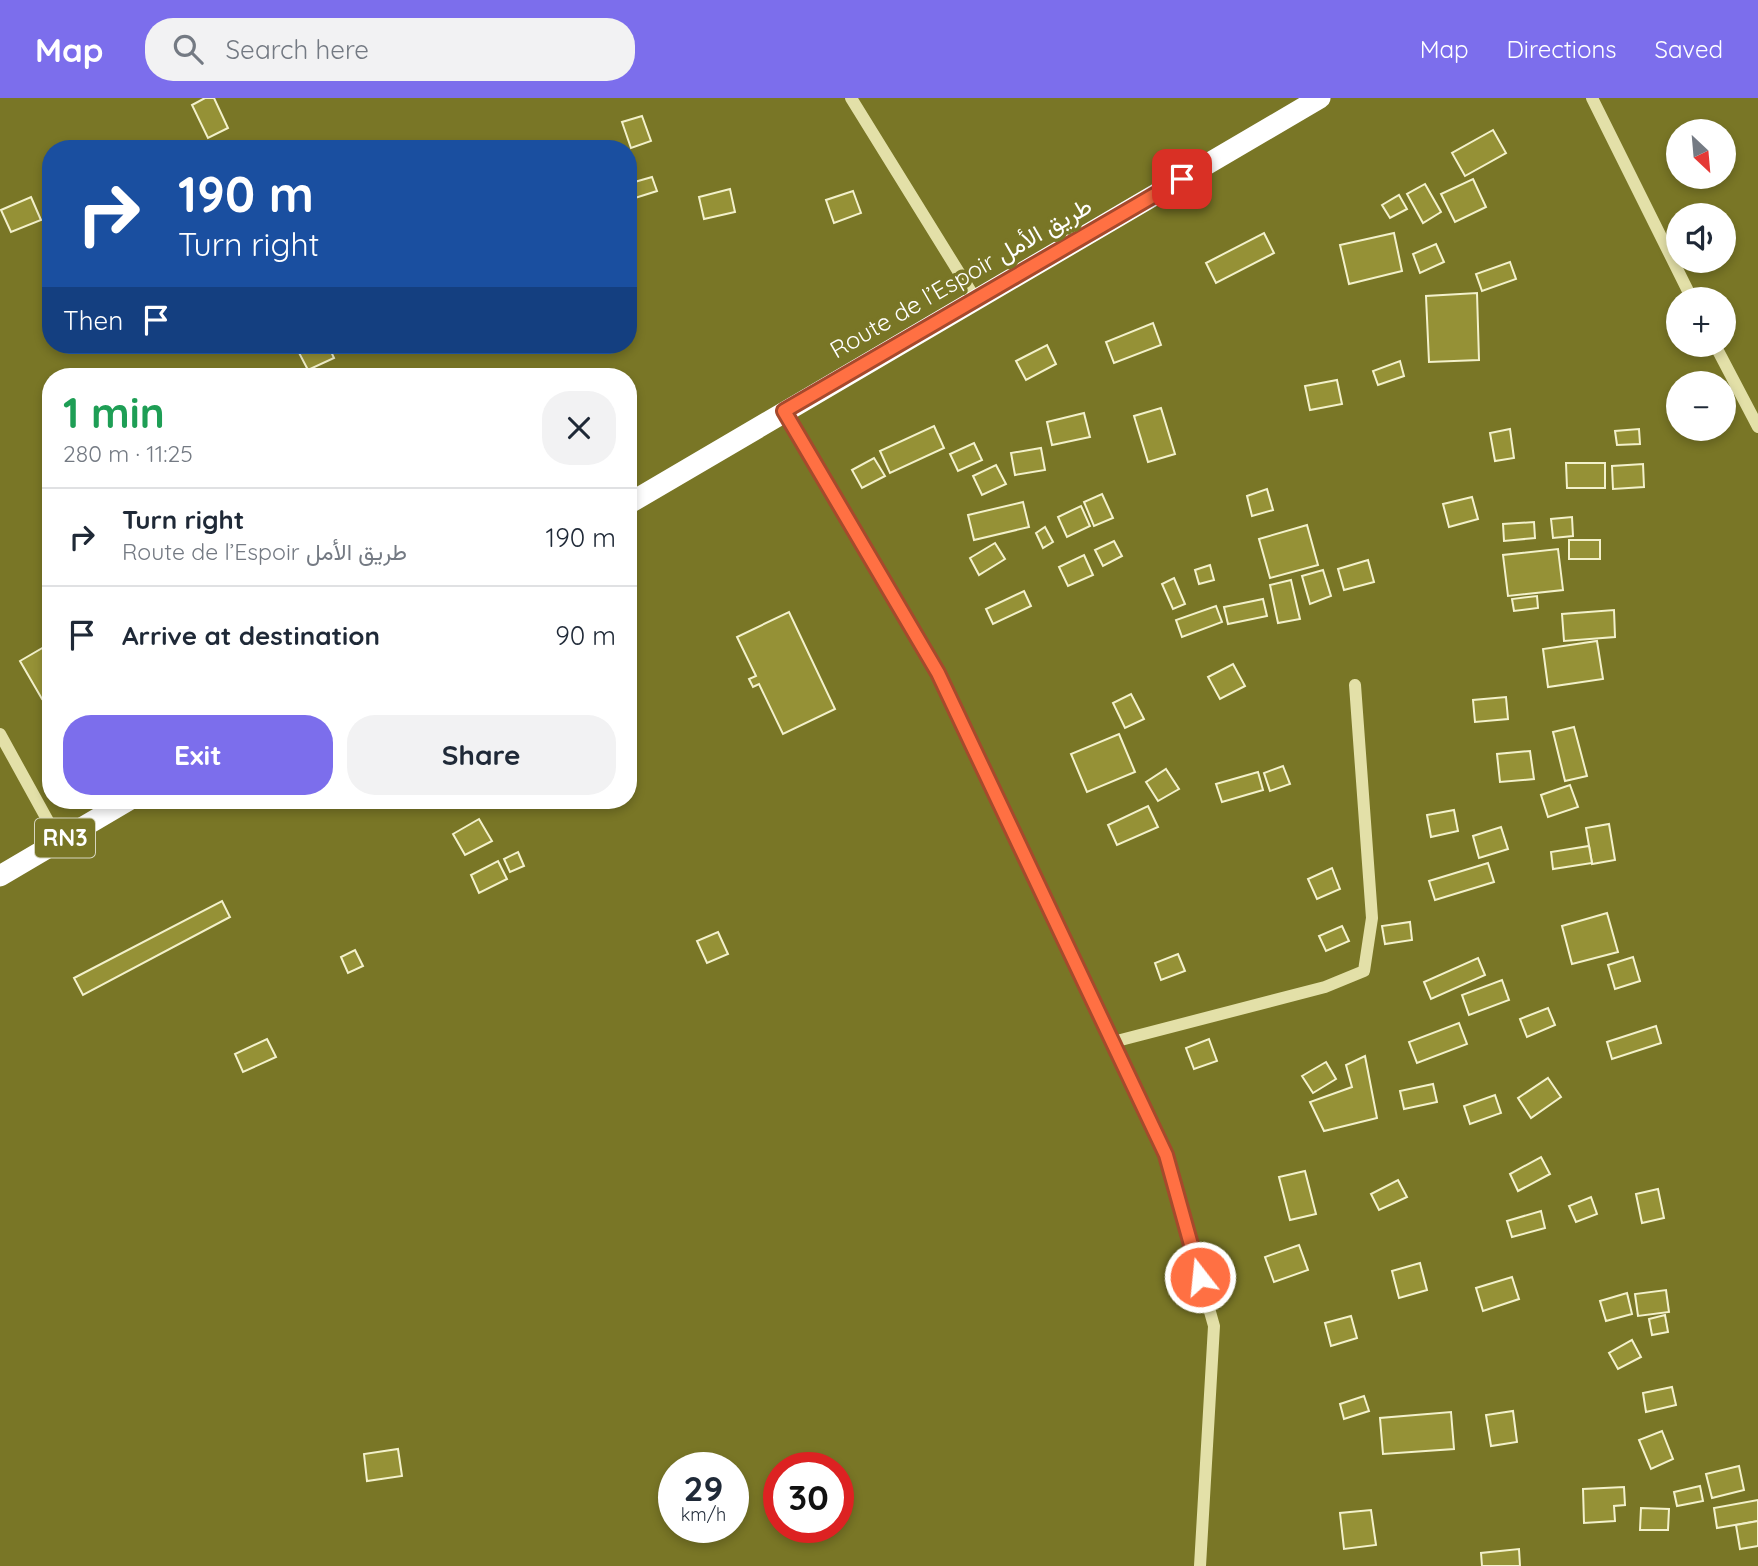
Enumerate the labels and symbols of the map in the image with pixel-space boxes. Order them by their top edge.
north arrow [1666,119,1736,189]
pin [1152,149,1212,209]
street label: Route de l’Espoir طريق الأمل [824,190,1097,365]
road number: RN3 [35,818,95,858]
position arrow [1163,1240,1237,1314]
speed limit sign: 30 [763,1452,854,1543]

